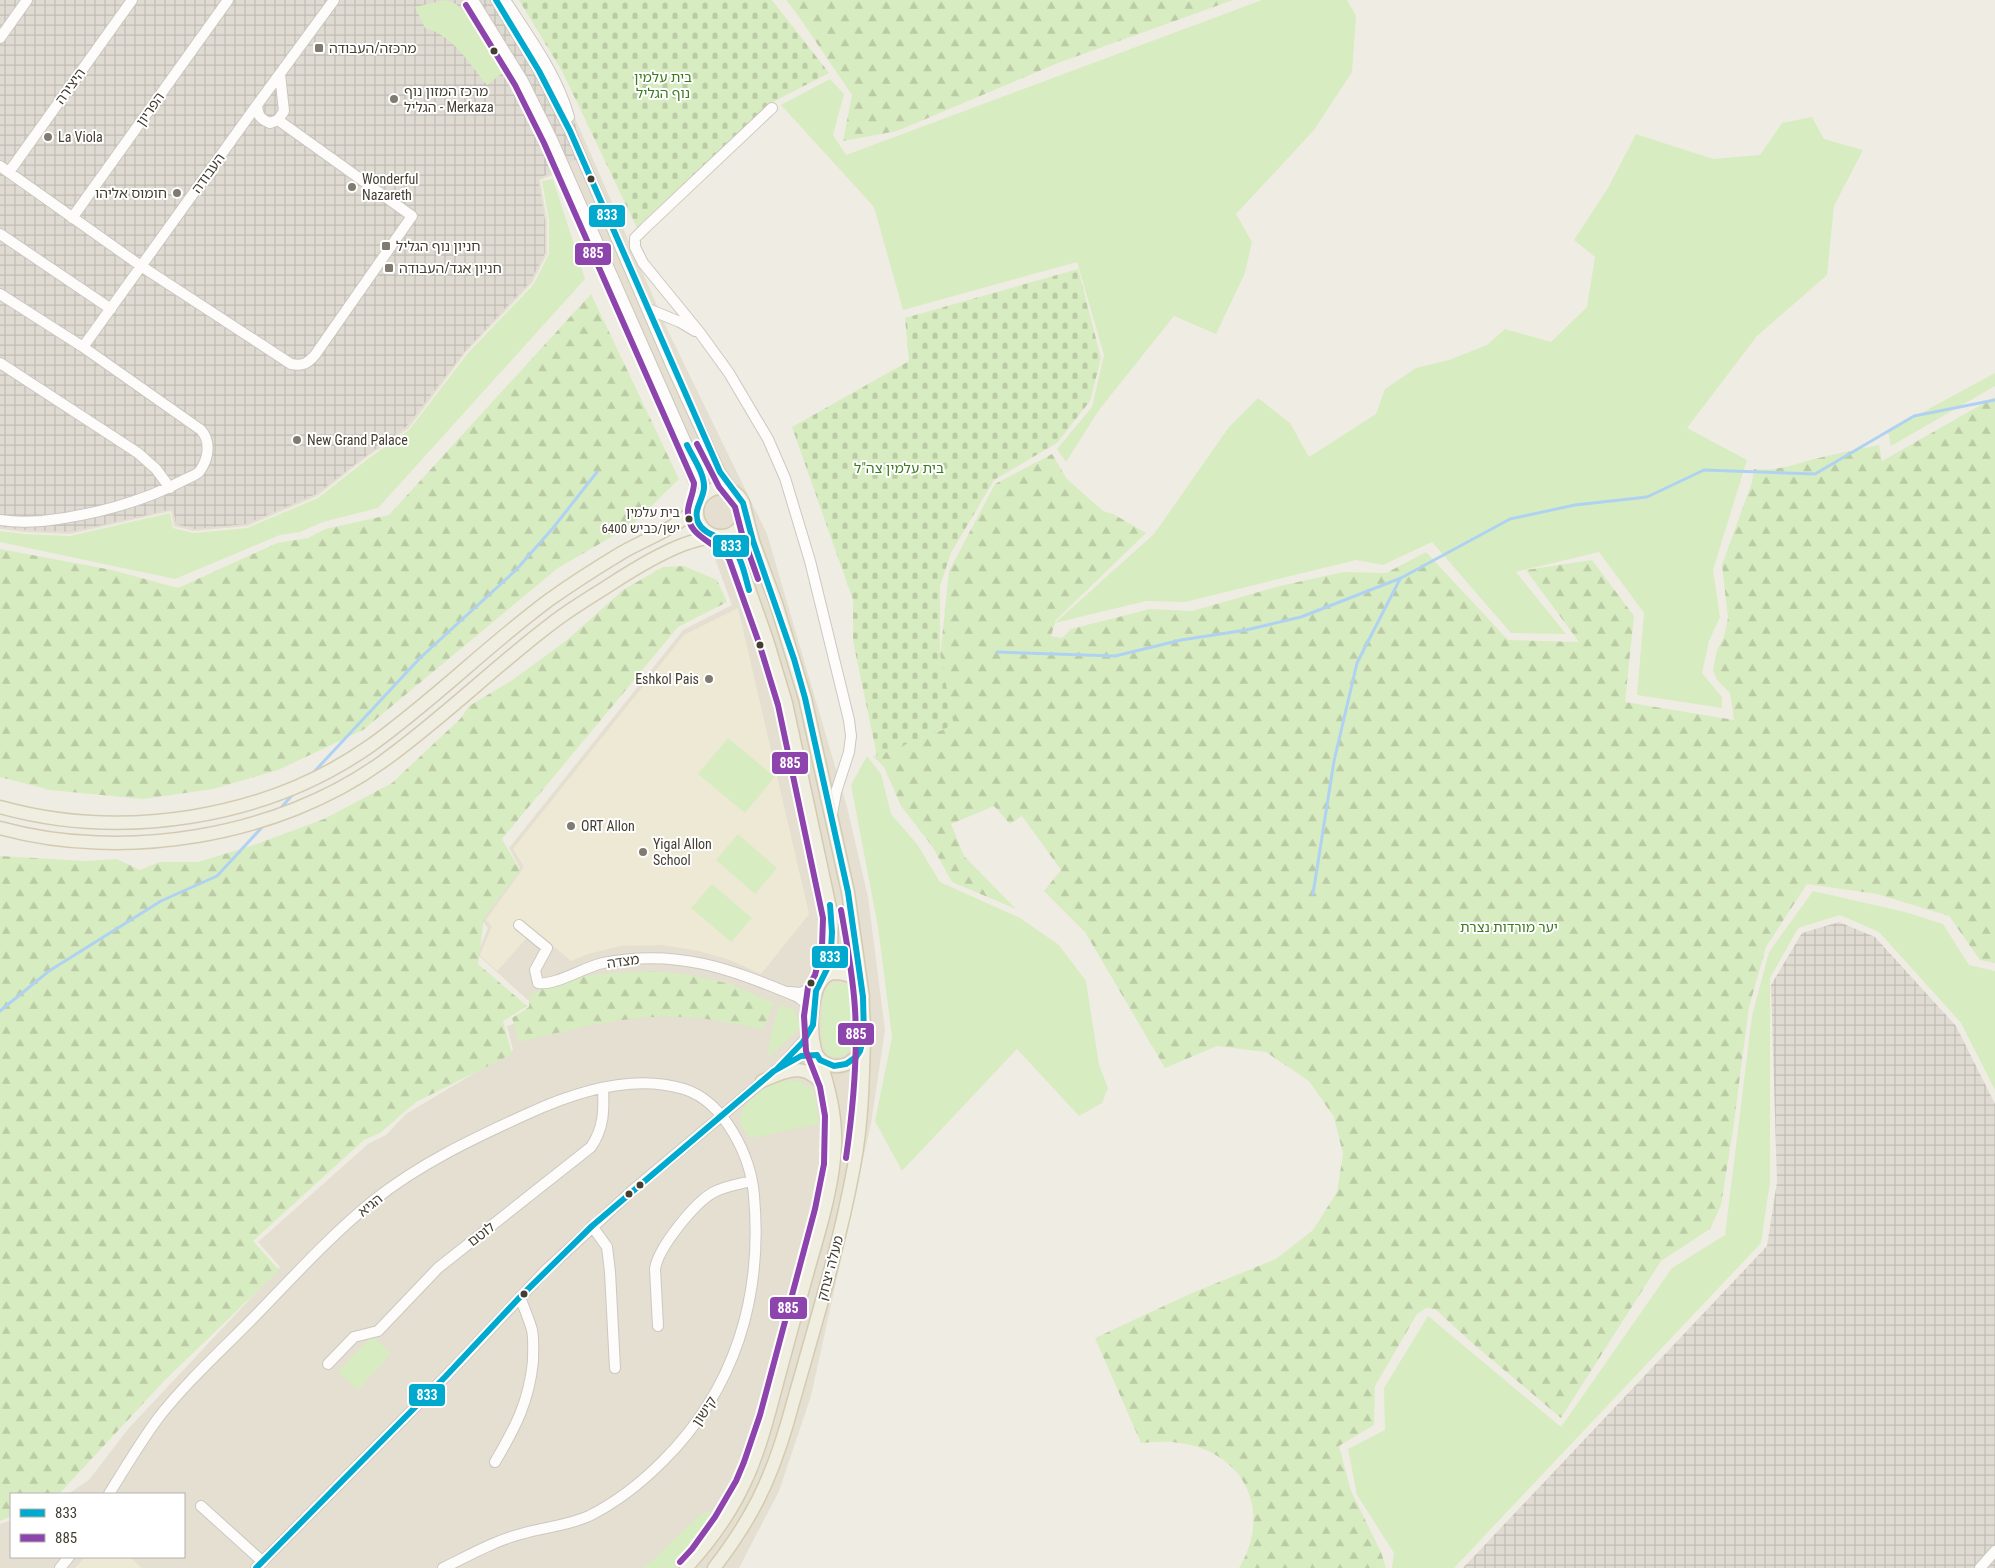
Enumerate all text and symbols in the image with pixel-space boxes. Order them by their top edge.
place label: מרכזה/העבודה [329,40,417,56]
marker: מרכזה/העבודה [313,42,325,54]
unlabelled marker [489,46,499,56]
street label: היצירה [52,65,88,107]
park label: בית עלמין נוף הגליל [634,69,692,101]
place label: מרכז המזון נוף הגליל - Merkaza [404,83,494,115]
street label: הפריון [133,89,167,129]
marker: מרכז המזון נוף הגליל - Merkaza [388,93,400,105]
place label: La Viola [58,129,103,145]
marker: La Viola [42,131,54,143]
street label: העבודה [188,150,228,196]
place label: Wonderful Nazareth [362,171,419,203]
unlabelled marker [586,174,596,184]
marker: Wonderful Nazareth [346,181,358,193]
place label: חומוס אליהו [95,185,167,201]
marker: חומוס אליהו [171,187,183,199]
line badge: 833 [588,204,626,228]
text: 833 [596,207,618,223]
place label: חניון נוף הגליל [396,238,481,254]
marker: חניון נוף הגליל [380,240,392,252]
line badge: 885 [574,242,612,266]
text: 885 [582,245,604,261]
place label: חניון אגד/העבודה [399,260,502,276]
marker: חניון אגד/העבודה [383,262,395,274]
place label: New Grand Palace [307,432,408,448]
marker: New Grand Palace [291,434,303,446]
park label: בית עלמין צה"ל [854,460,944,476]
place label: בית עלמין ישן/כביש 6400 [601,505,680,536]
marker: בית עלמין ישן/כביש 6400 [684,514,694,524]
line badge: 833 [712,534,750,558]
text: 833 [720,538,742,554]
unlabelled marker [755,640,765,650]
place label: Eshkol Pais [635,671,699,687]
marker: Eshkol Pais [703,673,715,685]
line badge: 885 [771,751,809,775]
text: 885 [779,755,801,771]
place label: ORT Allon [581,818,635,834]
marker: ORT Allon [565,820,577,832]
place label: Yigal Allon School [653,836,712,868]
marker: Yigal Allon School [637,846,649,858]
park label: יער מורדות נצרת [1460,919,1558,935]
line badge: 833 [811,945,849,969]
text: 833 [819,949,841,965]
street label: מצדה [606,951,640,971]
unlabelled marker [806,978,816,988]
line badge: 885 [837,1022,875,1046]
text: 885 [845,1026,867,1042]
unlabelled marker [635,1180,645,1190]
unlabelled marker [624,1189,634,1199]
street label: הגיא [355,1190,385,1220]
street label: לוטם [464,1219,498,1249]
street label: מעלה יצחק [814,1234,846,1302]
unlabelled marker [519,1289,529,1299]
line badge: 885 [769,1296,808,1320]
text: 885 [777,1300,799,1316]
line badge: 833 [408,1383,446,1407]
text: 833 [416,1387,438,1403]
street label: קישון [688,1393,720,1429]
legend [10,1493,185,1558]
text: 833 [55,1504,77,1522]
text: 885 [55,1529,77,1547]

